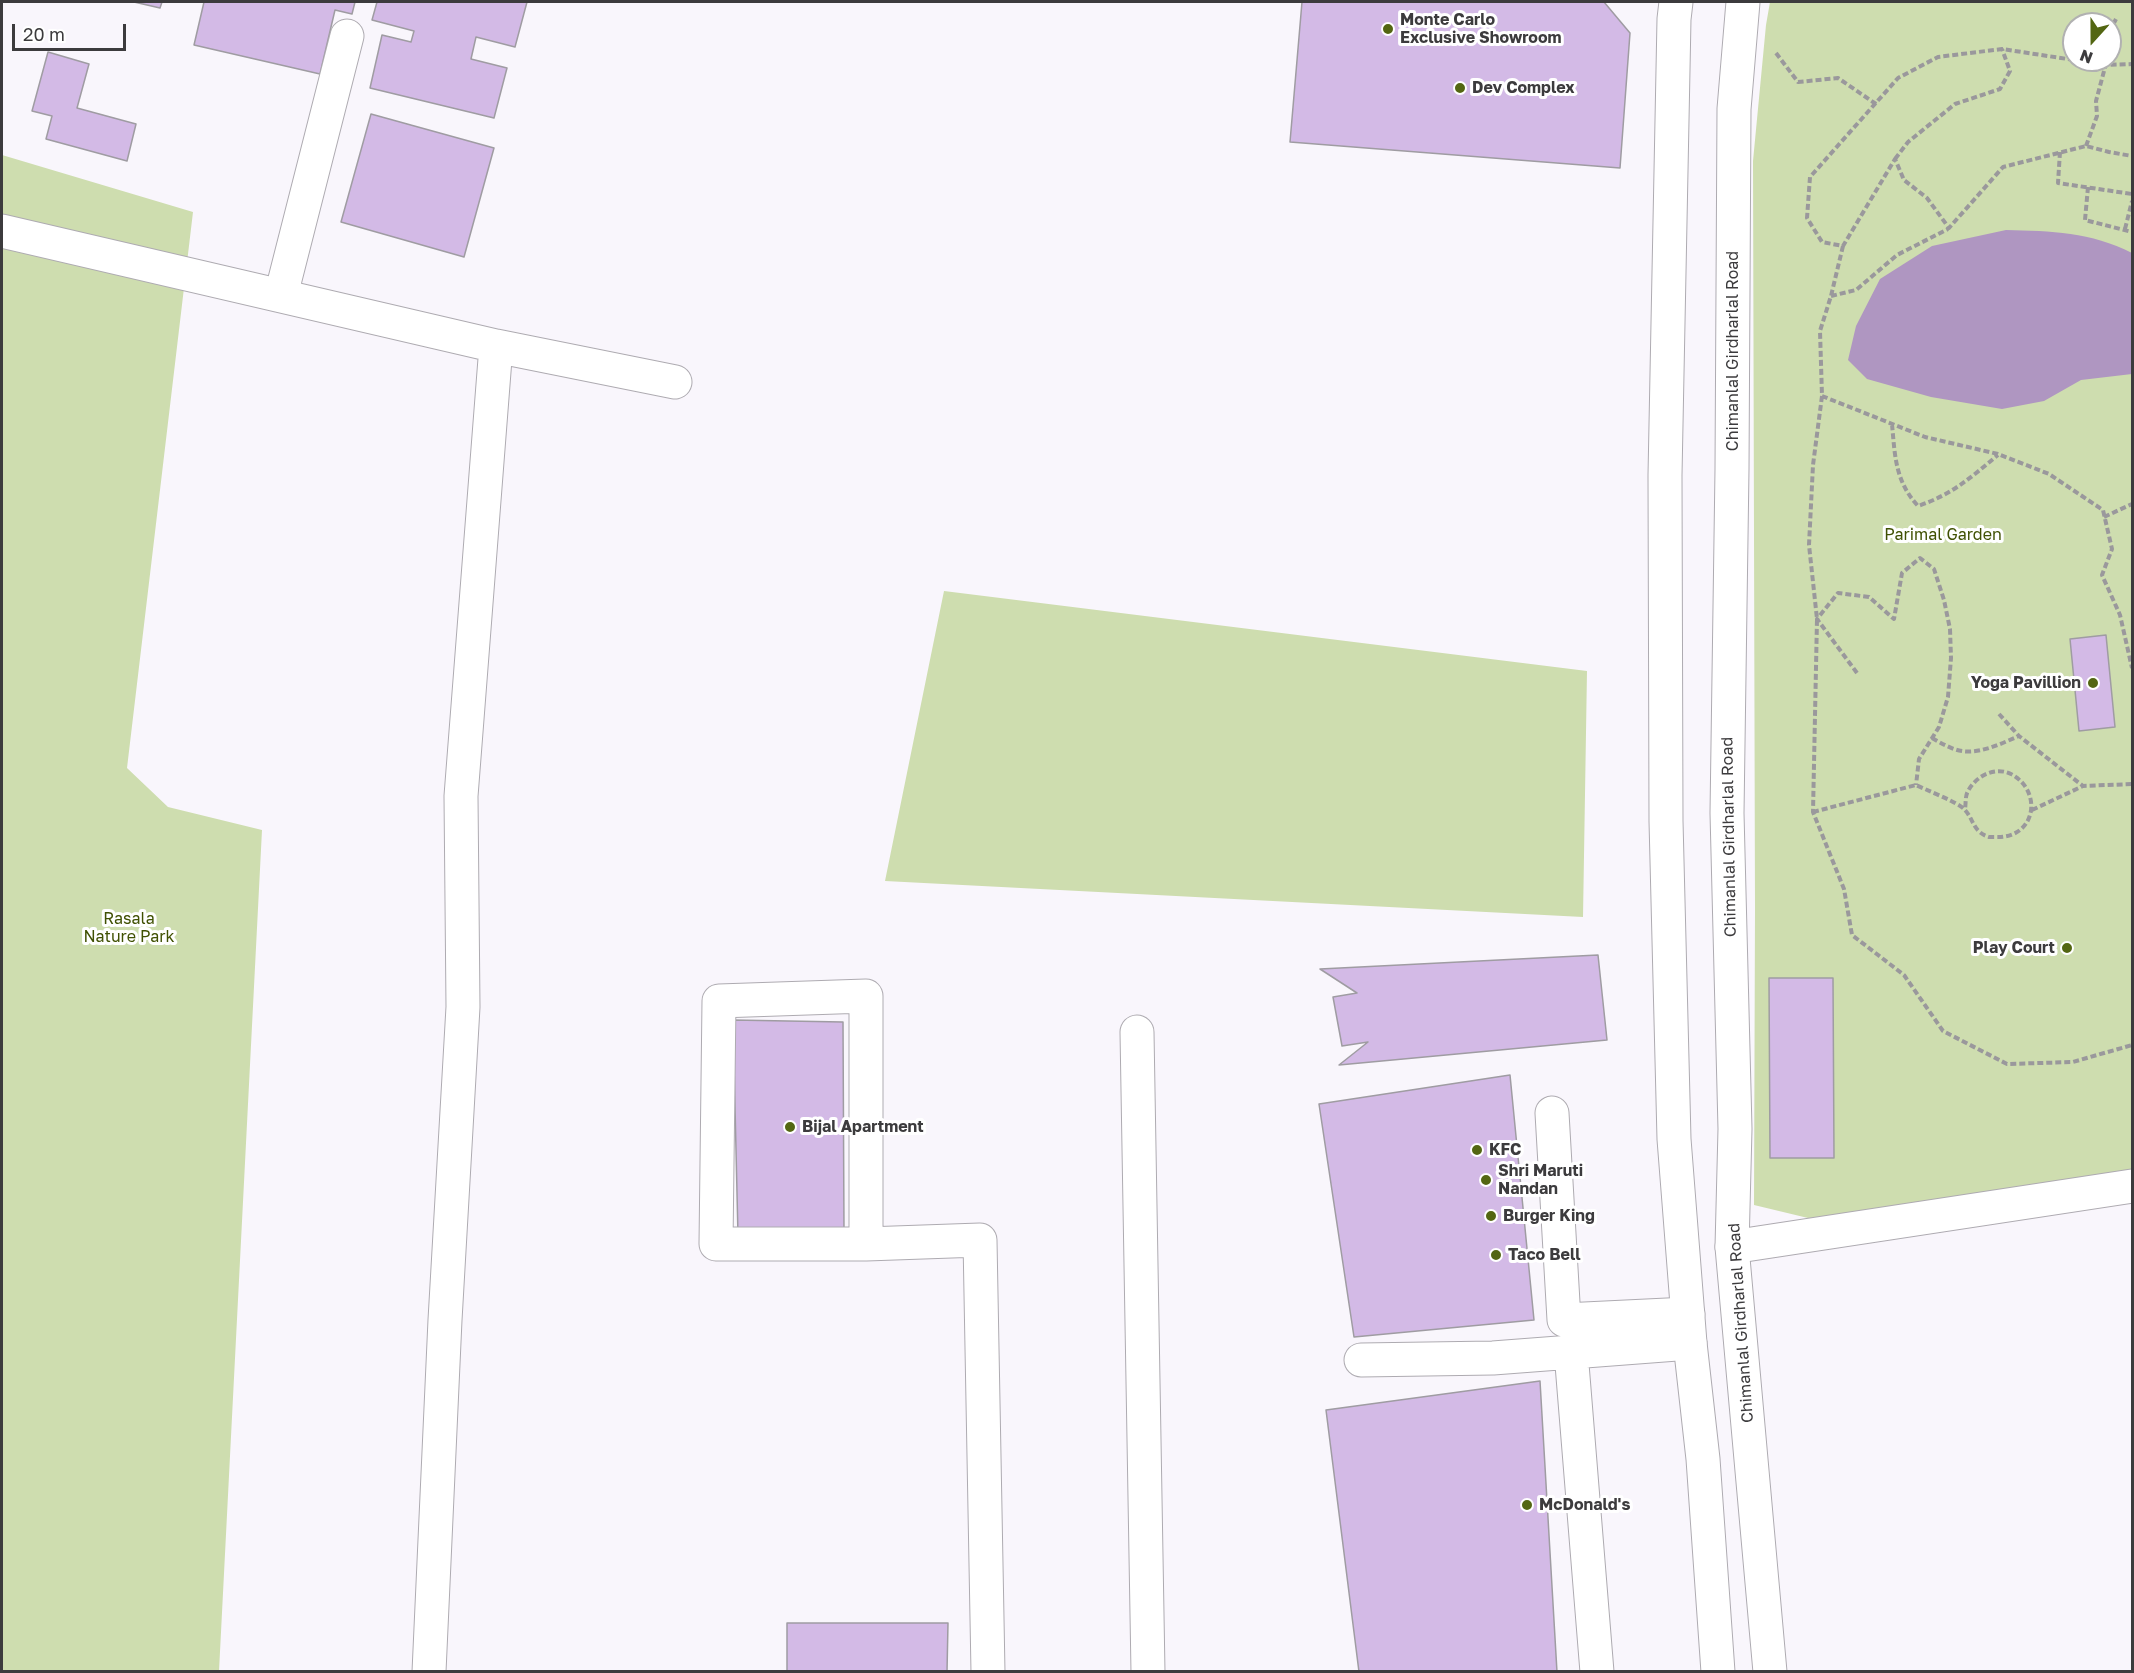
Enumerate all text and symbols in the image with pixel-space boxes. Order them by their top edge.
place label: Monte Carlo Exclusive Showroom [1400,10,1561,48]
scale bar [15,12,129,50]
north arrow [2062,12,2122,72]
marker: Monte Carlo Exclusive Showroom [1381,22,1395,36]
text: 20 m [23,23,65,45]
text: N [2077,45,2096,68]
place label: Dev Complex [1472,78,1575,98]
marker: Dev Complex [1453,81,1467,95]
street label: Chimanlal Girdharlal Road [1723,251,1743,451]
park label: Parimal Garden [1884,525,2002,545]
place label: Yoga Pavillion [1971,673,2081,693]
marker: Yoga Pavillion [2086,676,2100,690]
street label: Chimanlal Girdharlal Road [1718,737,1740,937]
park label: Rasala Nature Park [83,909,175,947]
place label: Play Court [1973,938,2055,958]
marker: Play Court [2060,941,2074,955]
place label: Bijal Apartment [802,1117,924,1137]
marker: Bijal Apartment [783,1120,797,1134]
place label: KFC [1489,1140,1521,1160]
marker: KFC [1470,1143,1484,1157]
place label: Shri Maruti Nandan [1498,1161,1583,1199]
marker: Shri Maruti Nandan [1479,1173,1493,1187]
place label: Burger King [1503,1206,1595,1226]
marker: Burger King [1484,1209,1498,1223]
street label: Chimanlal Girdharlal Road [1724,1222,1758,1424]
place label: Taco Bell [1508,1245,1581,1265]
marker: Taco Bell [1489,1248,1503,1262]
place label: McDonald's [1539,1495,1630,1515]
marker: McDonald's [1520,1498,1534,1512]

